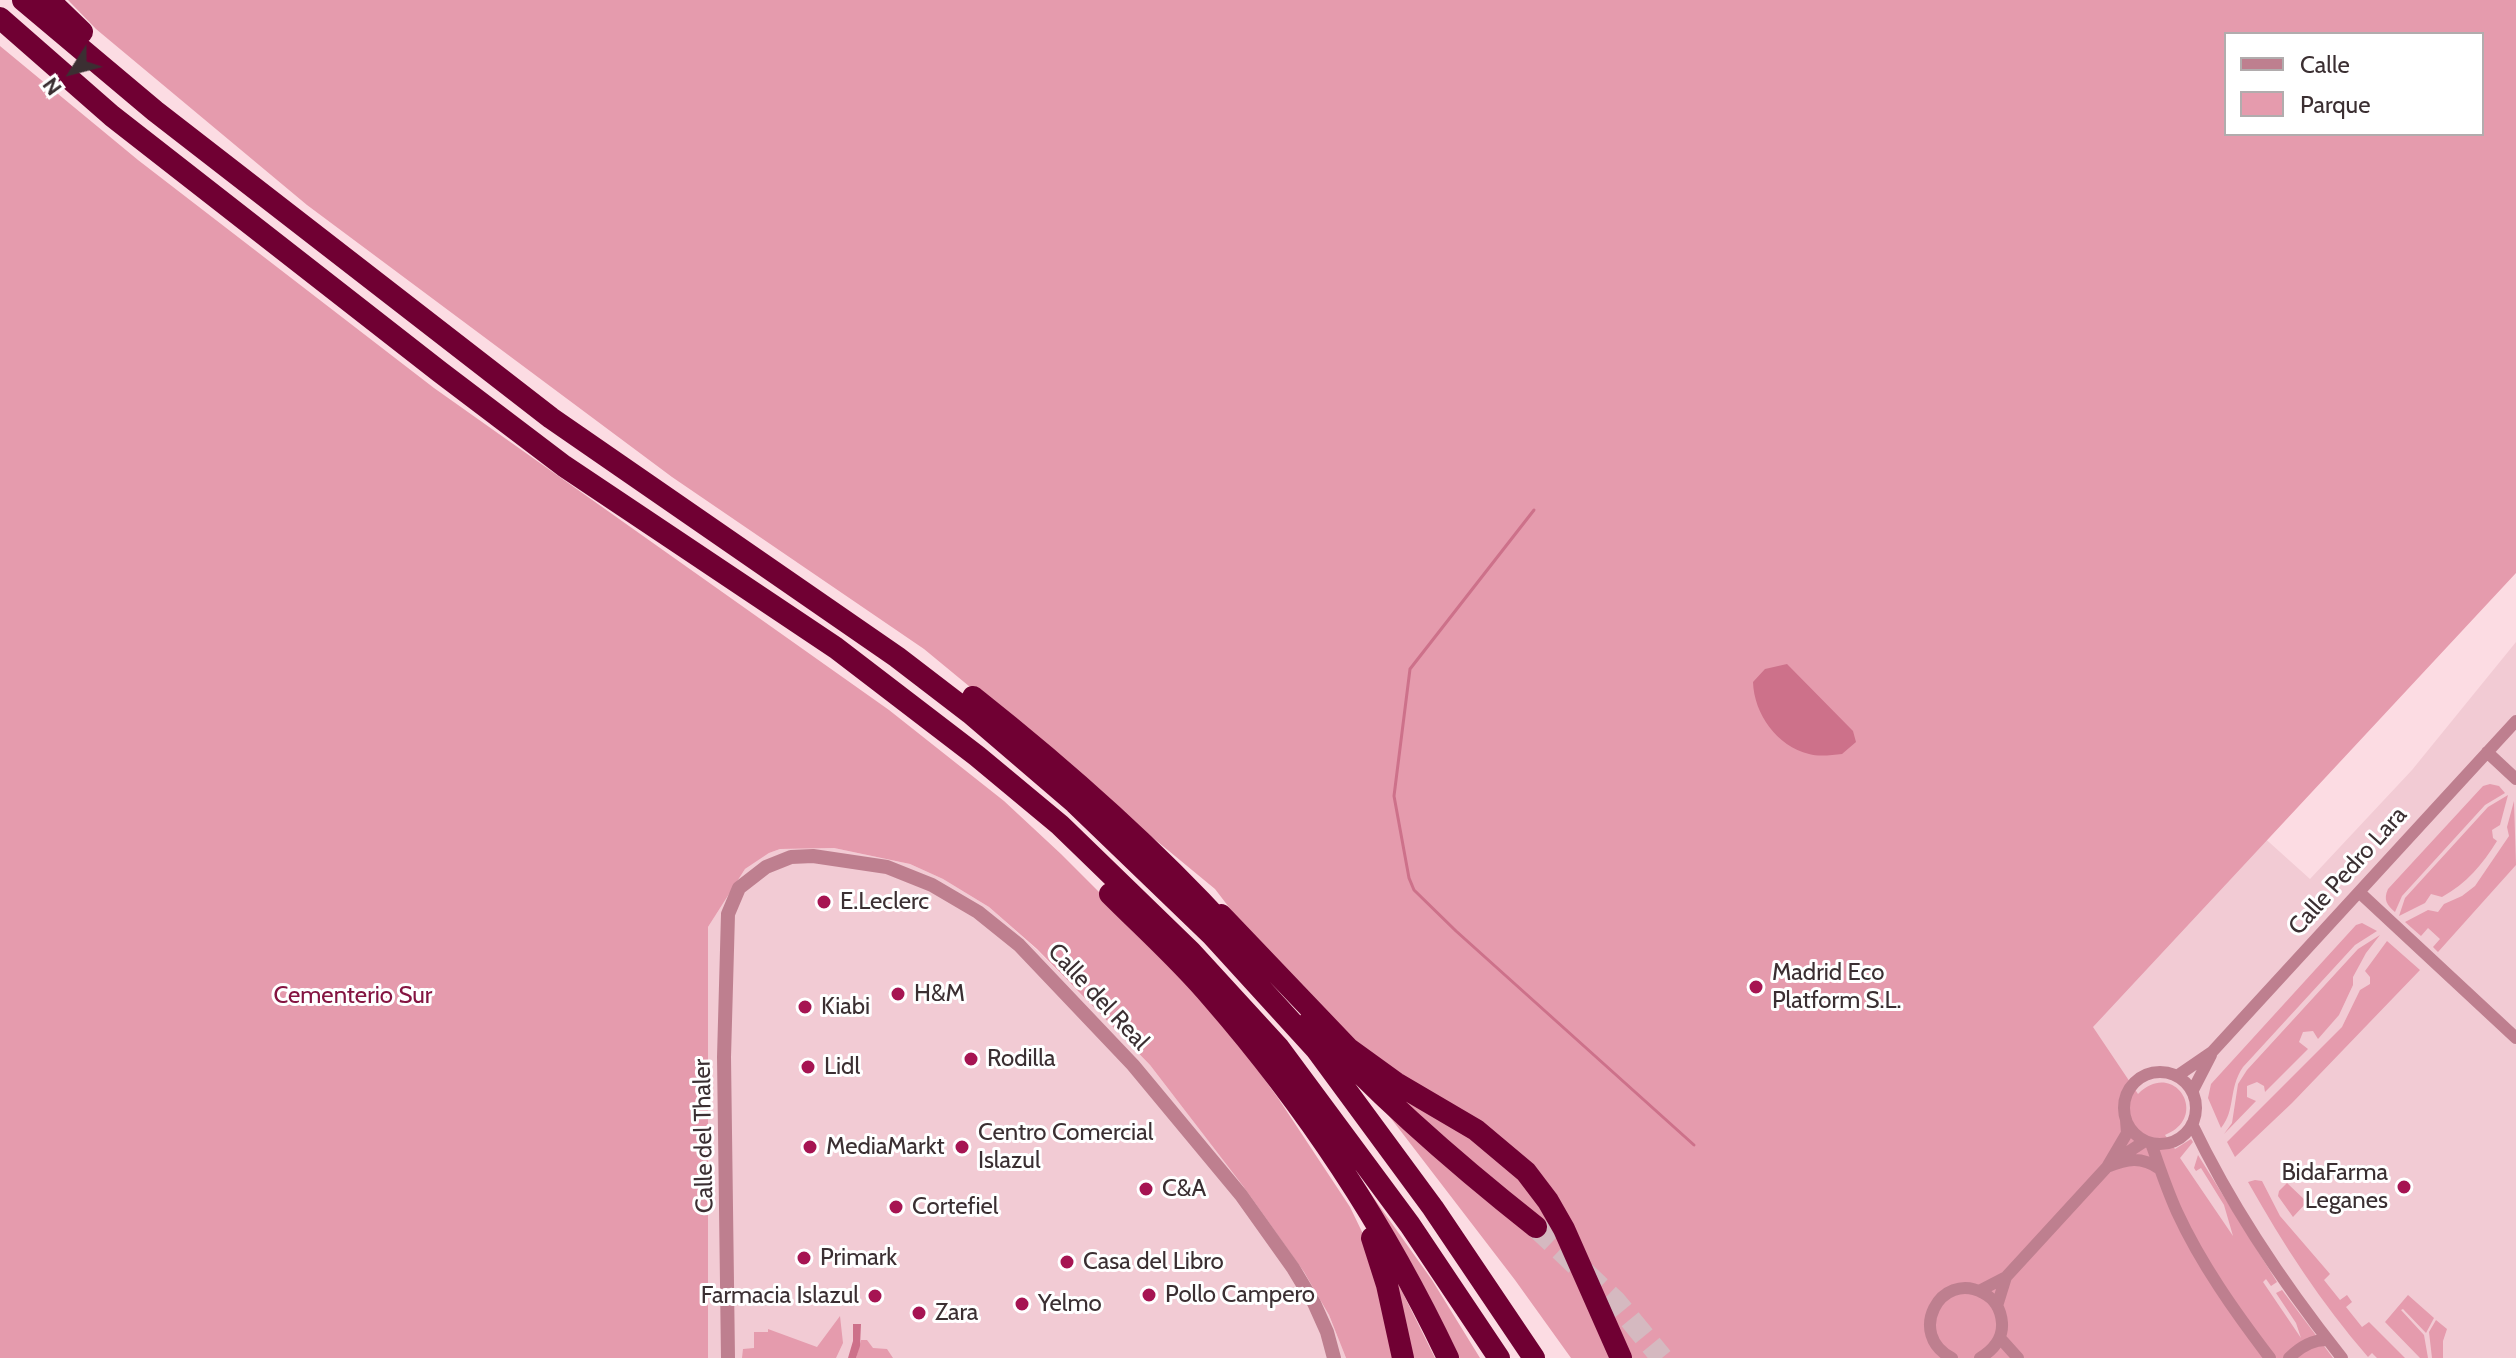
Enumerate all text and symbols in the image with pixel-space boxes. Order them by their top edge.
north arrow [32,32,112,112]
legend [2224,32,2484,136]
text: Calle [2300,50,2350,79]
text: N [37,72,68,101]
text: Parque [2300,90,2370,119]
street label: Calle Pedro Lara [2283,801,2413,941]
place label: E.Leclerc [840,888,929,916]
marker: E.Leclerc [815,893,833,911]
street label: Calle del Real [1041,938,1155,1056]
place label: Madrid Eco Platform S.L. [1772,959,1902,1015]
marker: Madrid Eco Platform S.L. [1747,978,1765,996]
place label: H&M [914,980,965,1008]
park label: Cementerio Sur [274,982,432,1010]
marker: H&M [889,985,907,1003]
place label: Kiabi [821,993,870,1021]
marker: Kiabi [796,998,814,1016]
place label: Rodilla [987,1045,1055,1073]
marker: Rodilla [962,1050,980,1068]
place label: Lidl [824,1053,860,1081]
marker: Lidl [799,1058,817,1076]
street label: Calle del Thaler [688,1059,720,1213]
place label: Centro Comercial Islazul [978,1119,1153,1175]
place label: MediaMarkt [826,1133,945,1161]
marker: MediaMarkt [801,1138,819,1156]
marker: Centro Comercial Islazul [953,1138,971,1156]
place label: BidaFarma Leganes [2281,1159,2388,1215]
place label: C&A [1162,1175,1206,1203]
marker: BidaFarma Leganes [2395,1178,2413,1196]
marker: C&A [1137,1180,1155,1198]
place label: Cortefiel [912,1193,998,1221]
marker: Cortefiel [887,1198,905,1216]
place label: Primark [820,1244,897,1272]
place label: Casa del Libro [1083,1248,1224,1276]
marker: Primark [795,1249,813,1267]
marker: Casa del Libro [1058,1253,1076,1271]
place label: Pollo Campero [1165,1281,1315,1309]
place label: Farmacia Islazul [701,1282,859,1310]
marker: Pollo Campero [1140,1286,1158,1304]
marker: Farmacia Islazul [866,1287,884,1305]
place label: Yelmo [1038,1290,1102,1318]
marker: Yelmo [1013,1295,1031,1313]
place label: Zara [935,1299,978,1327]
marker: Zara [910,1304,928,1322]

